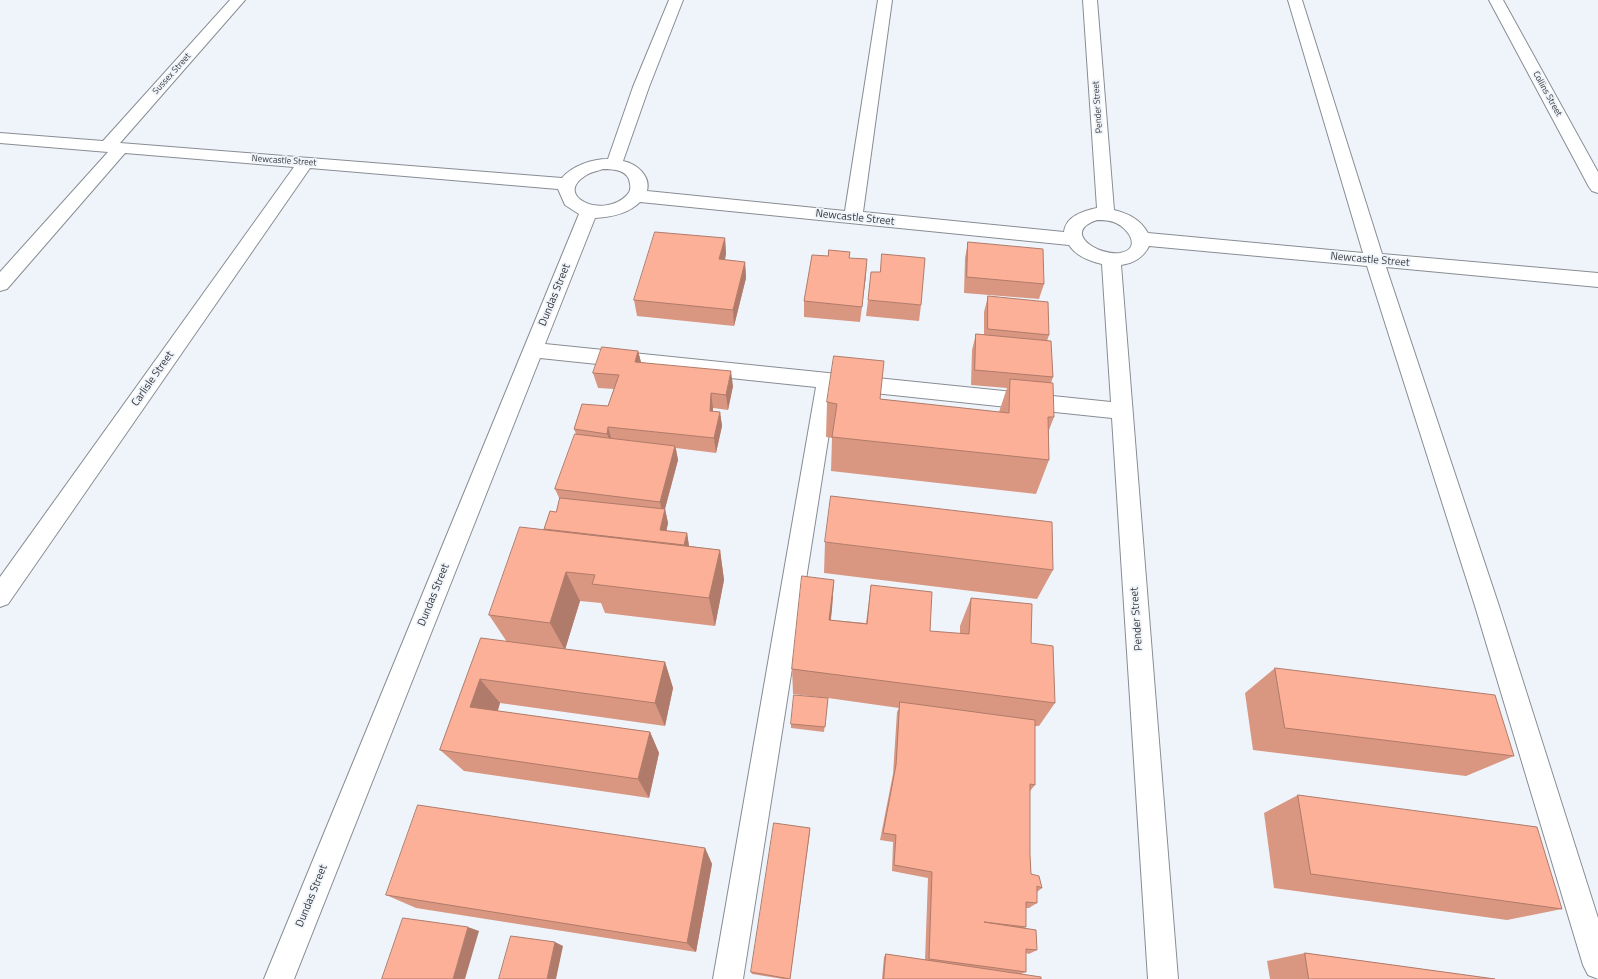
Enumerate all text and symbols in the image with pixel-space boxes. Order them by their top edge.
street label: Sussex Street [151,51,193,97]
street label: Collins Street [1530,70,1564,118]
street label: Pender Street [1091,81,1105,133]
street label: Newcastle Street [251,153,317,169]
street label: Newcastle Street [815,207,895,229]
street label: Newcastle Street [1330,250,1410,270]
street label: Dundas Street [537,262,573,328]
street label: Carlisle Street [129,349,177,409]
street label: Dundas Street [416,562,452,628]
street label: Pender Street [1128,587,1146,651]
street label: Dundas Street [294,863,330,929]

